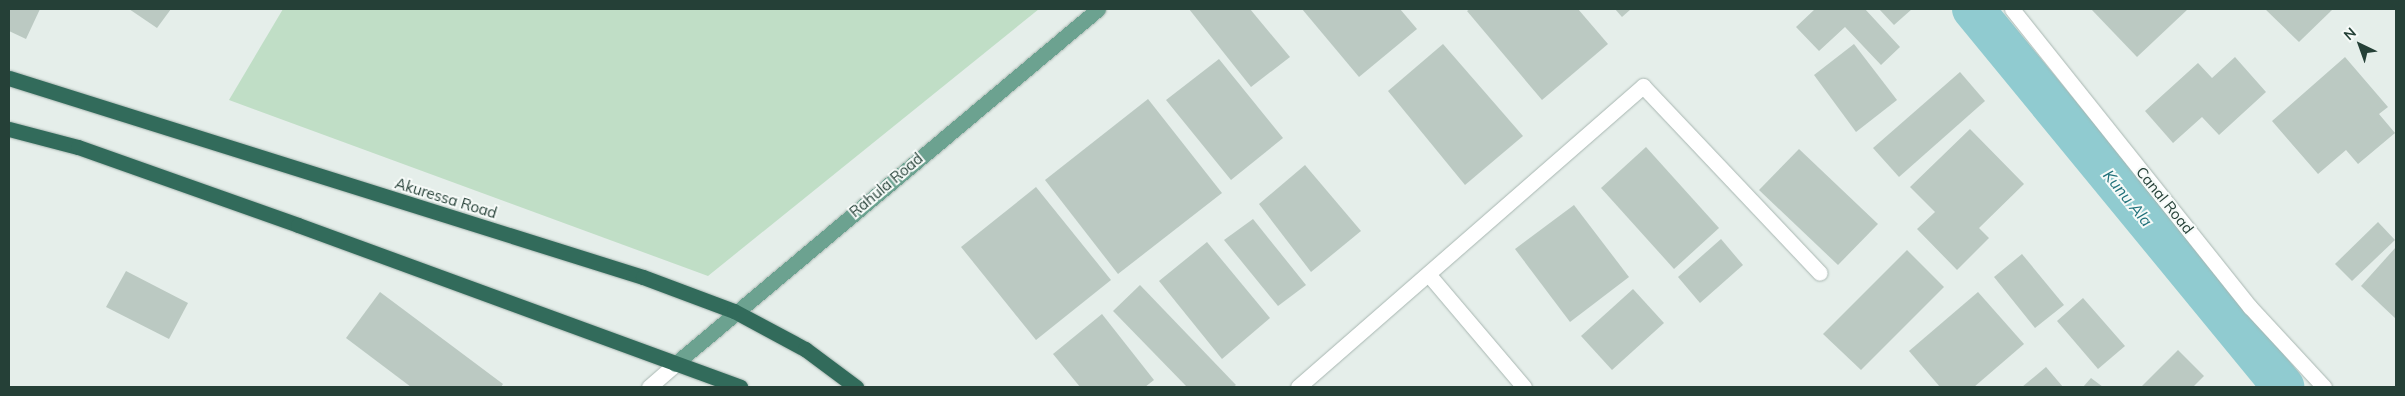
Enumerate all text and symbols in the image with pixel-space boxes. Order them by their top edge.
north arrow [2335,20,2385,70]
text: N [2340,24,2360,44]
street label: Rahula Road [846,149,926,221]
street label: Canal Road [2132,163,2198,237]
water label: Kunu Ala [2099,166,2157,230]
street label: Akuressa Road [393,174,499,222]

